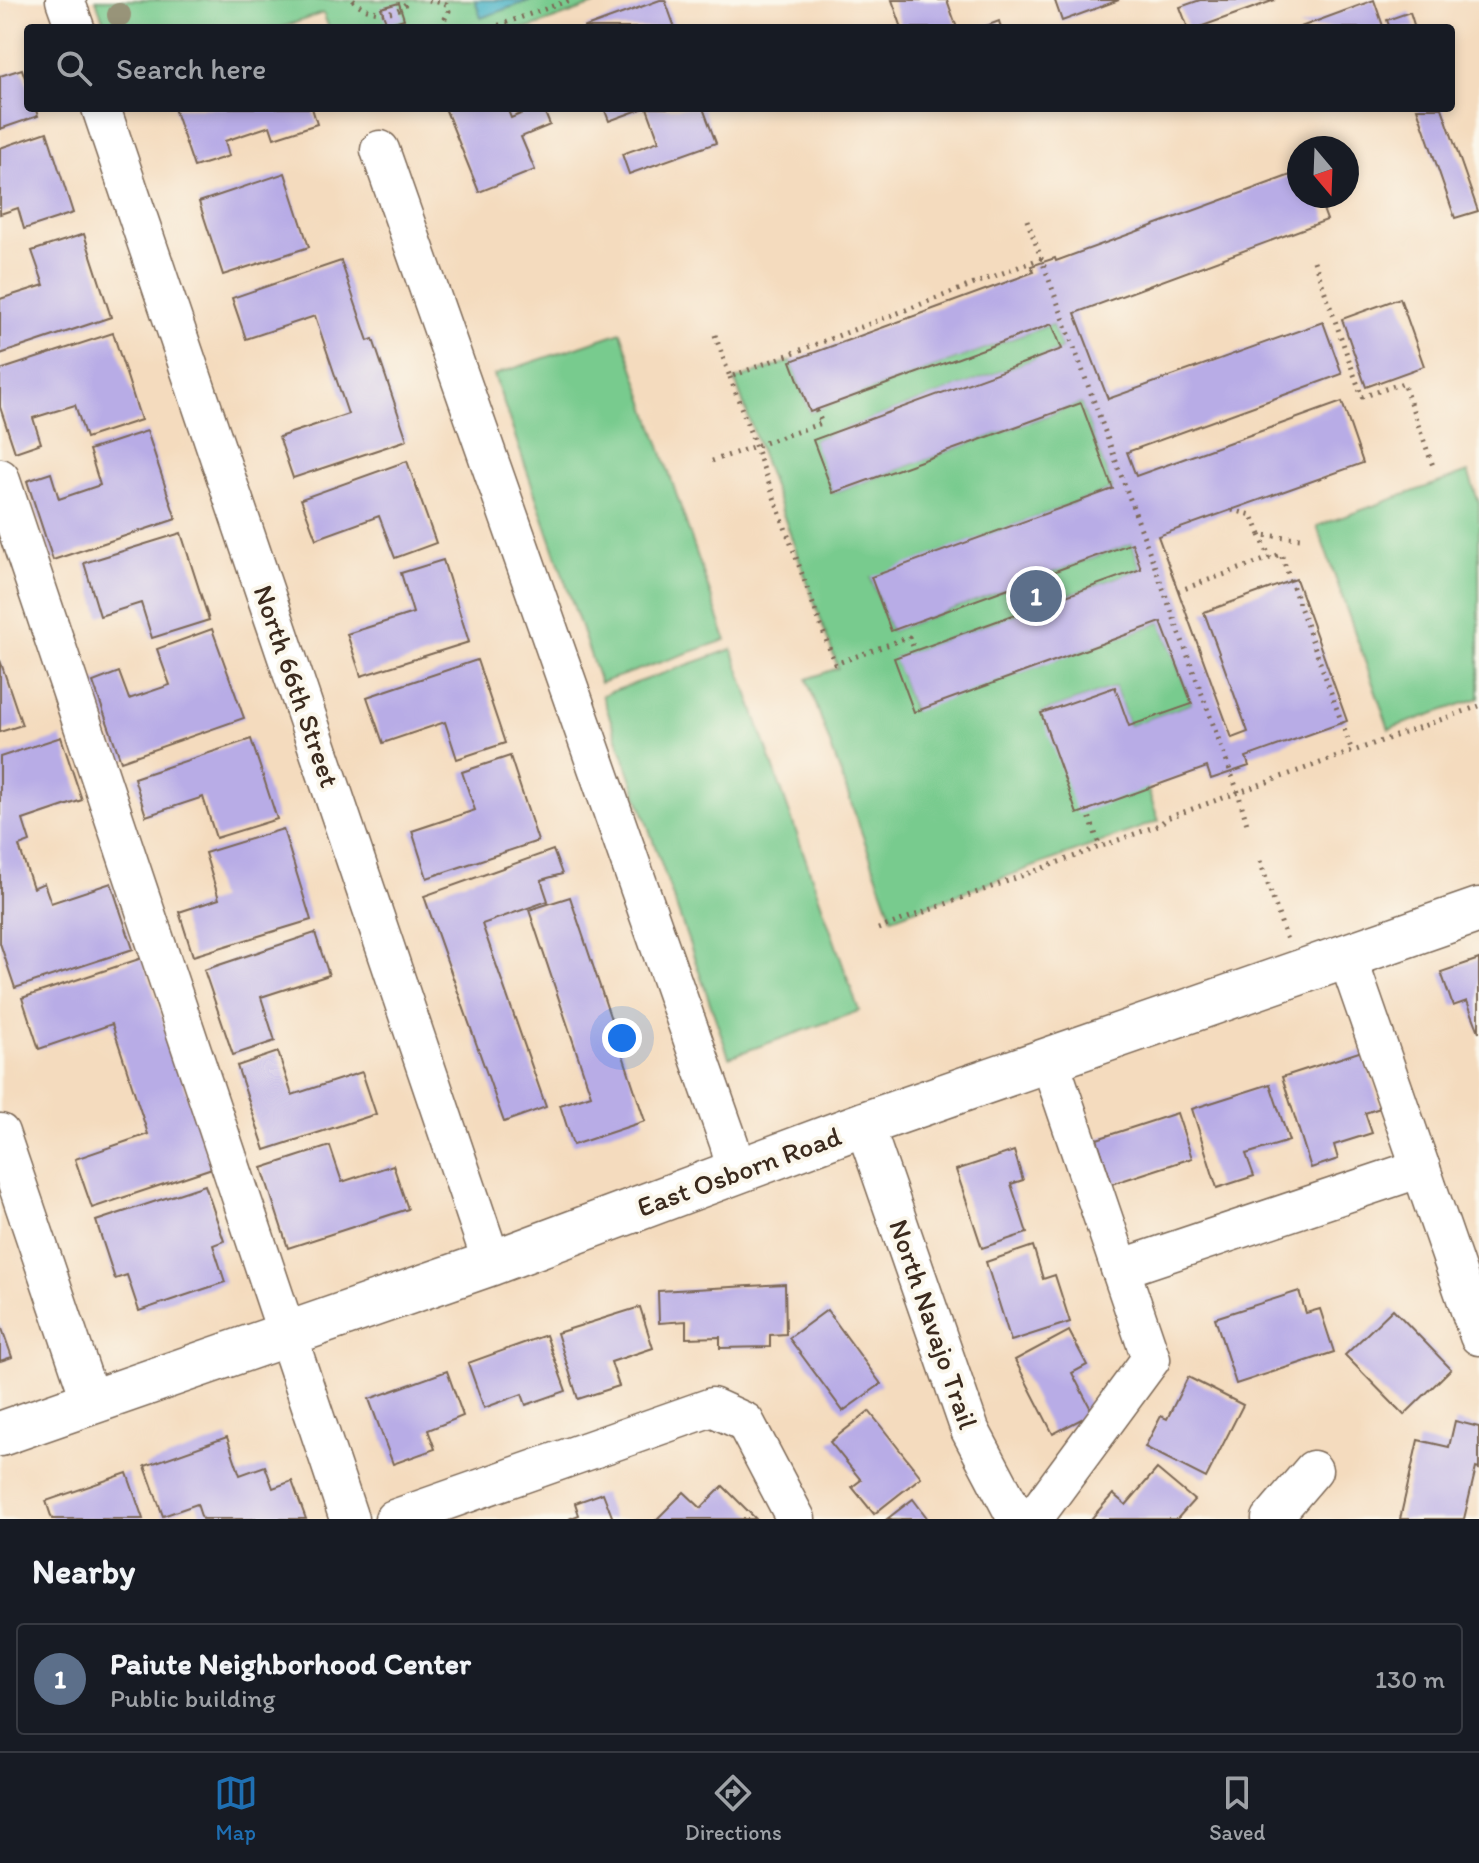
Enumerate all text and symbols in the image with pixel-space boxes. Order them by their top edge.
search box [24,24,1455,112]
icon: search [52,46,96,90]
text: Search here [116,50,266,87]
north arrow [1287,136,1359,208]
pin: 1 [1010,566,1062,626]
street label: North 66th Street [247,581,347,791]
your location [602,1018,642,1058]
street label: East Osborn Road [632,1118,846,1224]
street label: North Navajo Trail [882,1215,986,1433]
text: Nearby [32,1551,135,1592]
text: Paiute Neighborhood Center [110,1645,471,1682]
text: 1 [54,1663,66,1695]
text: 130 m [1375,1663,1445,1695]
text: Public building [110,1682,276,1714]
tab: Map [214,1771,258,1846]
tab: Directions [685,1771,782,1846]
tab: Saved [1209,1771,1265,1846]

